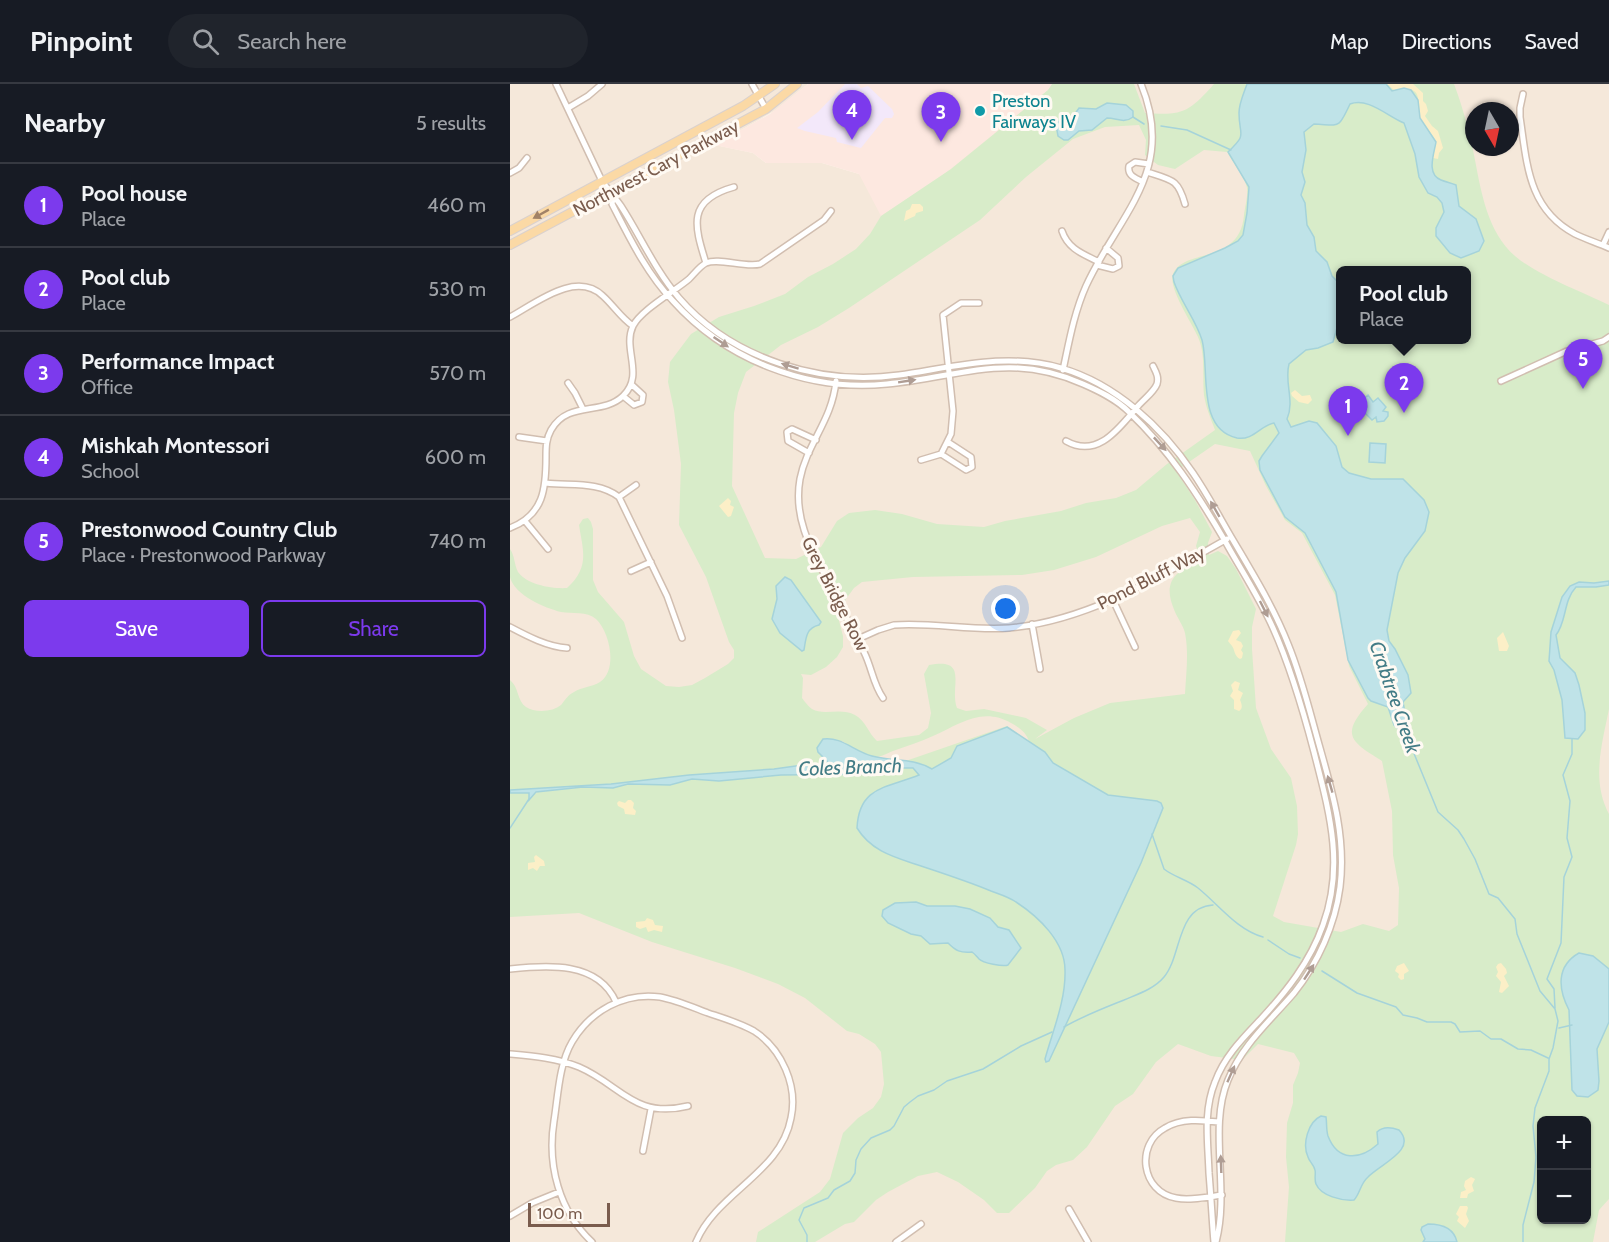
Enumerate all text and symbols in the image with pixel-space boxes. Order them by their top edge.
search box [168,14,588,68]
text: Pinpoint [30,24,132,58]
icon: search [189,25,222,58]
text: Search here [237,28,347,55]
text: Map [1330,29,1369,54]
text: Directions [1402,29,1491,54]
text: Saved [1524,29,1579,54]
place label: Preston Fairways IV [992,90,1076,133]
pin: 4 [832,91,872,140]
pin: 3 [922,92,960,142]
north arrow [1465,102,1519,156]
marker: Preston Fairways IV [973,104,987,118]
text: Nearby [24,107,105,139]
text: 5 results [416,111,486,135]
street label: Northwest Cary Parkway [569,115,743,221]
text: Pool house [81,180,187,207]
text: 1 [40,193,47,217]
text: 460 m [427,193,486,217]
text: Place [81,207,126,231]
one-way arrow [532,209,549,219]
text: Pool club [81,264,170,291]
popup [1336,266,1471,344]
text: 2 [38,277,49,301]
text: 530 m [428,277,486,301]
text: Pool club [1359,280,1448,307]
text: Place [81,291,126,315]
text: Place [1359,307,1404,331]
one-way arrow [713,336,729,347]
pin: 5 [1564,340,1602,389]
text: Performance Impact [81,348,274,375]
text: 3 [38,361,49,385]
text: 570 m [429,361,486,385]
one-way arrow [781,361,799,371]
pin: 2 [1384,364,1424,413]
text: Office [81,375,133,399]
one-way arrow [898,377,917,386]
pin: 1 [1328,386,1368,436]
text: Mishkah Montessori [81,432,270,459]
one-way arrow [1153,437,1167,451]
text: 4 [37,445,50,469]
text: 600 m [425,445,486,469]
text: School [81,459,139,483]
one-way arrow [1210,500,1220,517]
text: Prestonwood Country Club [81,516,337,543]
text: 5 [38,529,49,553]
text: 740 m [429,529,486,553]
street label: Grey Bridge Row [797,533,873,655]
street label: Pond Bluff Way [1093,541,1209,615]
text: Place · Prestonwood Parkway [81,543,326,567]
your location [991,594,1020,623]
button: Save [24,600,249,657]
button: Share [261,600,486,657]
one-way arrow [1259,601,1269,618]
water label: Crabtree Creek [1365,638,1426,758]
water label: Coles Branch [798,753,902,781]
one-way arrow [1325,775,1334,793]
one-way arrow [1303,964,1314,980]
one-way arrow [1227,1065,1236,1083]
map controls [1537,1116,1591,1224]
button: + [1537,1116,1591,1170]
one-way arrow [1217,1155,1226,1174]
button: − [1537,1170,1591,1224]
scale bar [528,1200,610,1228]
text: 100 m [537,1204,582,1223]

